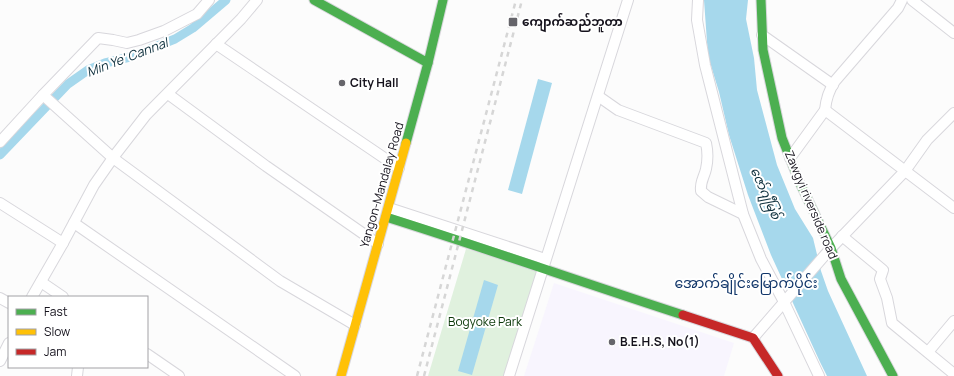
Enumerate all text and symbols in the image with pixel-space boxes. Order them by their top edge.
place label: ကျောက်ဆည်ဘူတာ [522,12,623,33]
marker: ကျောက်ဆည်ဘူတာ [507,16,519,28]
water label: Min Ye' Cannal [84,33,172,81]
place label: City Hall [350,74,399,91]
marker: City Hall [337,78,347,88]
street label: Yangon-Mandalay Road [355,120,408,250]
street label: Zawgyi riverside road [781,148,842,262]
water label: ဇော်ဂျီမြစ် [744,164,786,225]
district label: အောက်ချိုင်းမြောက်ပိုင်း [674,273,818,295]
legend [8,296,148,368]
text: Fast [44,303,68,320]
park label: Bogyoke Park [448,313,523,330]
text: Slow [44,323,70,340]
place label: B.E.H.S, No(1) [620,333,700,350]
marker: B.E.H.S, No(1) [607,337,617,347]
text: Jam [44,343,66,360]

